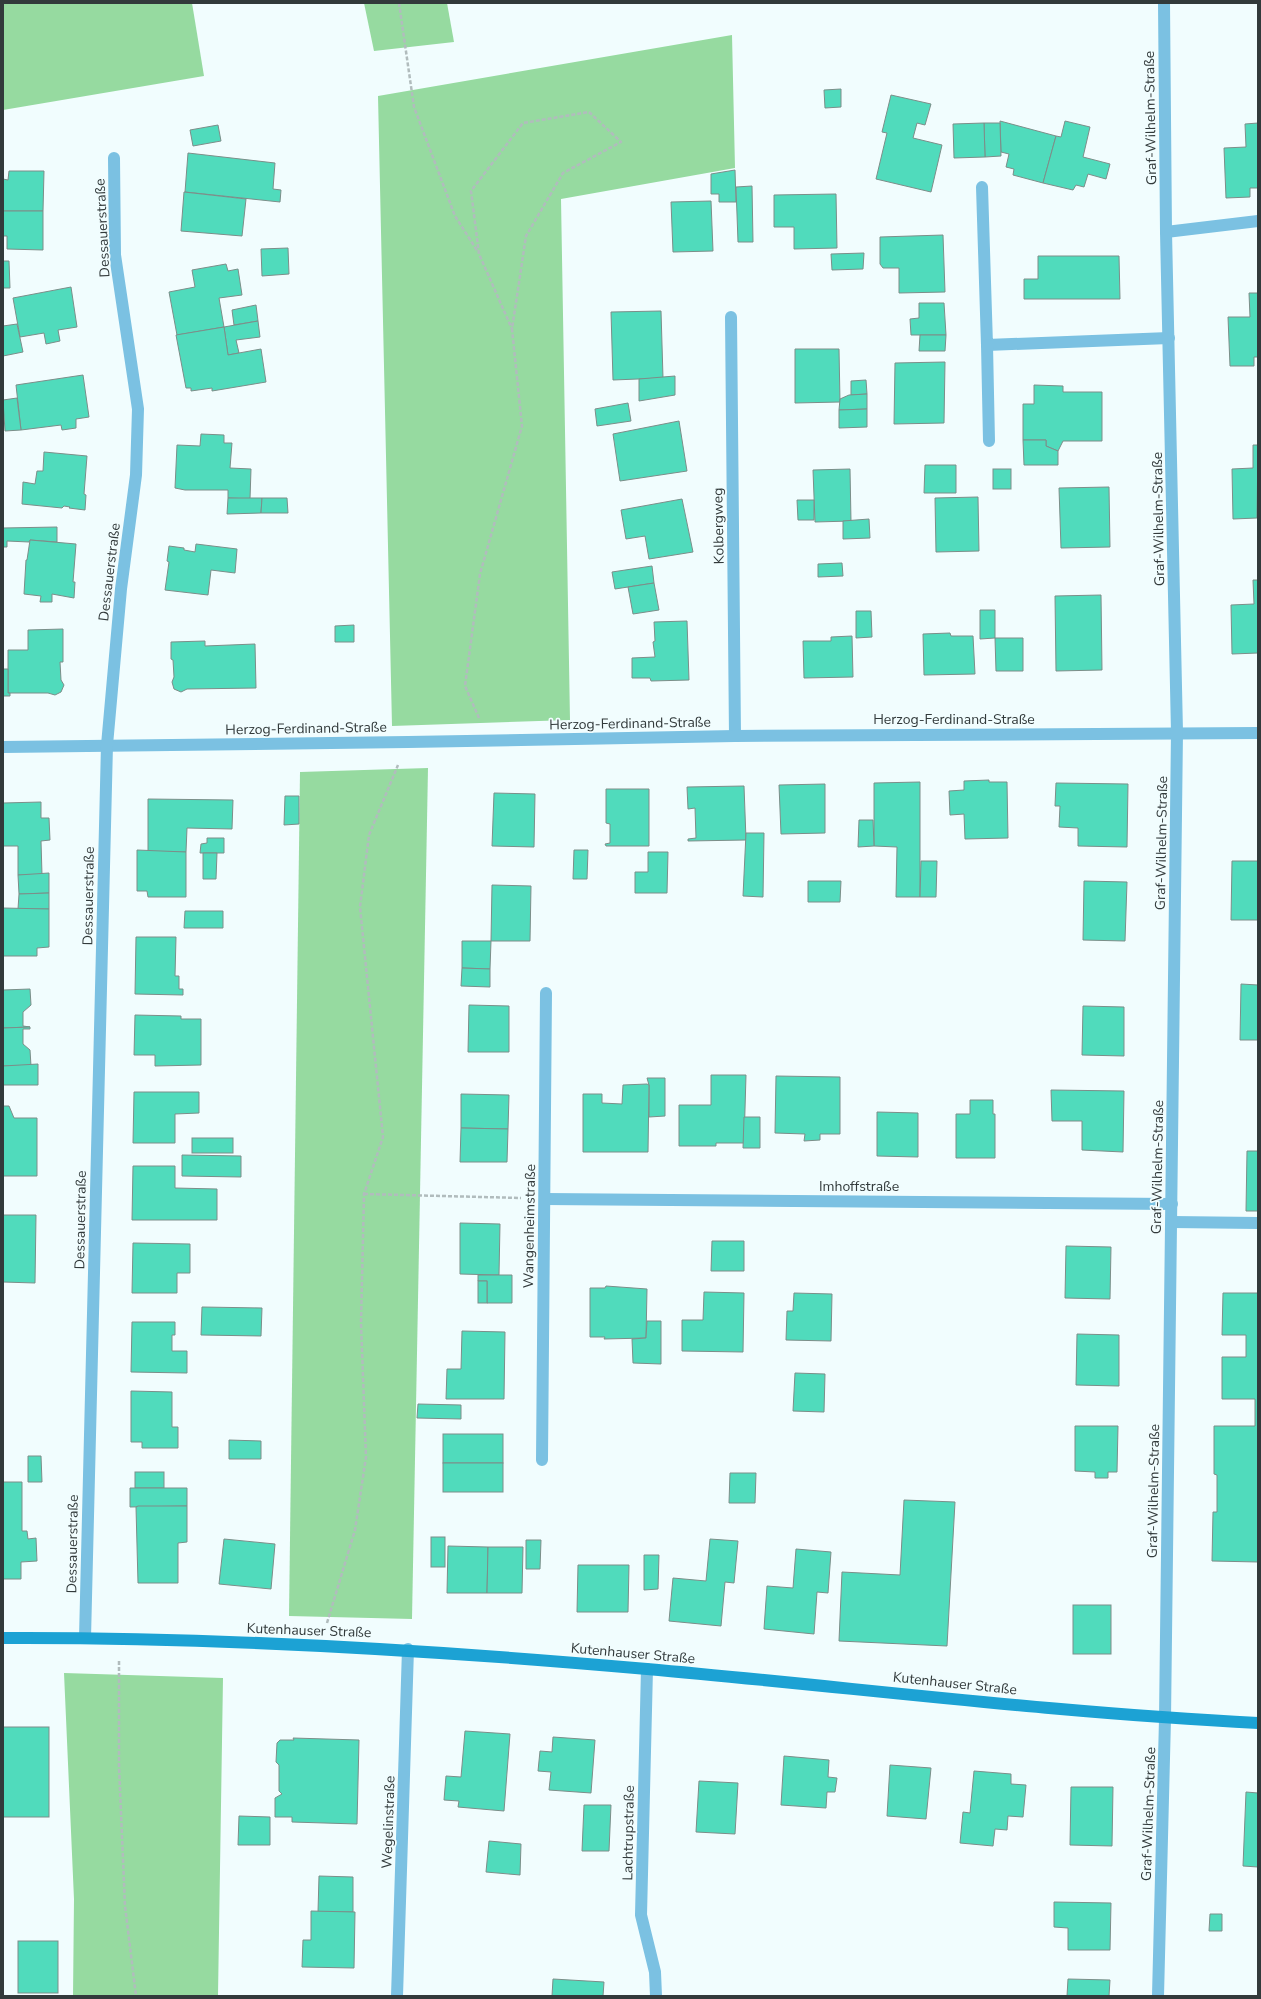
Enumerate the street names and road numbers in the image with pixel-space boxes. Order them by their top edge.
street label: Graf-Wilhelm-Straße [1140,51,1161,185]
street label: Dessauerstraße [90,178,115,278]
street label: Graf-Wilhelm-Straße [1148,452,1169,586]
street label: Kolbergweg [708,488,729,564]
street label: Dessauerstraße [94,522,125,622]
street label: Herzog-Ferdinand-Straße [873,710,1035,729]
street label: Herzog-Ferdinand-Straße [549,713,711,734]
street label: Herzog-Ferdinand-Straße [225,718,387,739]
street label: Graf-Wilhelm-Straße [1151,776,1172,910]
street label: Dessauerstraße [78,846,99,946]
street label: Graf-Wilhelm-Straße [1147,1100,1168,1234]
street label: Wangenheimstraße [519,1164,540,1288]
street label: Dessauerstraße [70,1170,91,1270]
street label: Imhoffstraße [819,1177,899,1196]
street label: Graf-Wilhelm-Straße [1143,1424,1164,1558]
street label: Dessauerstraße [62,1494,83,1594]
street label: Kutenhauser Straße [246,1619,372,1642]
street label: Kutenhauser Straße [570,1639,696,1668]
street label: Kutenhauser Straße [892,1668,1018,1699]
street label: Graf-Wilhelm-Straße [1137,1747,1160,1881]
street label: Wegelinstraße [377,1775,400,1869]
street label: Lachtrupstraße [618,1785,639,1881]

